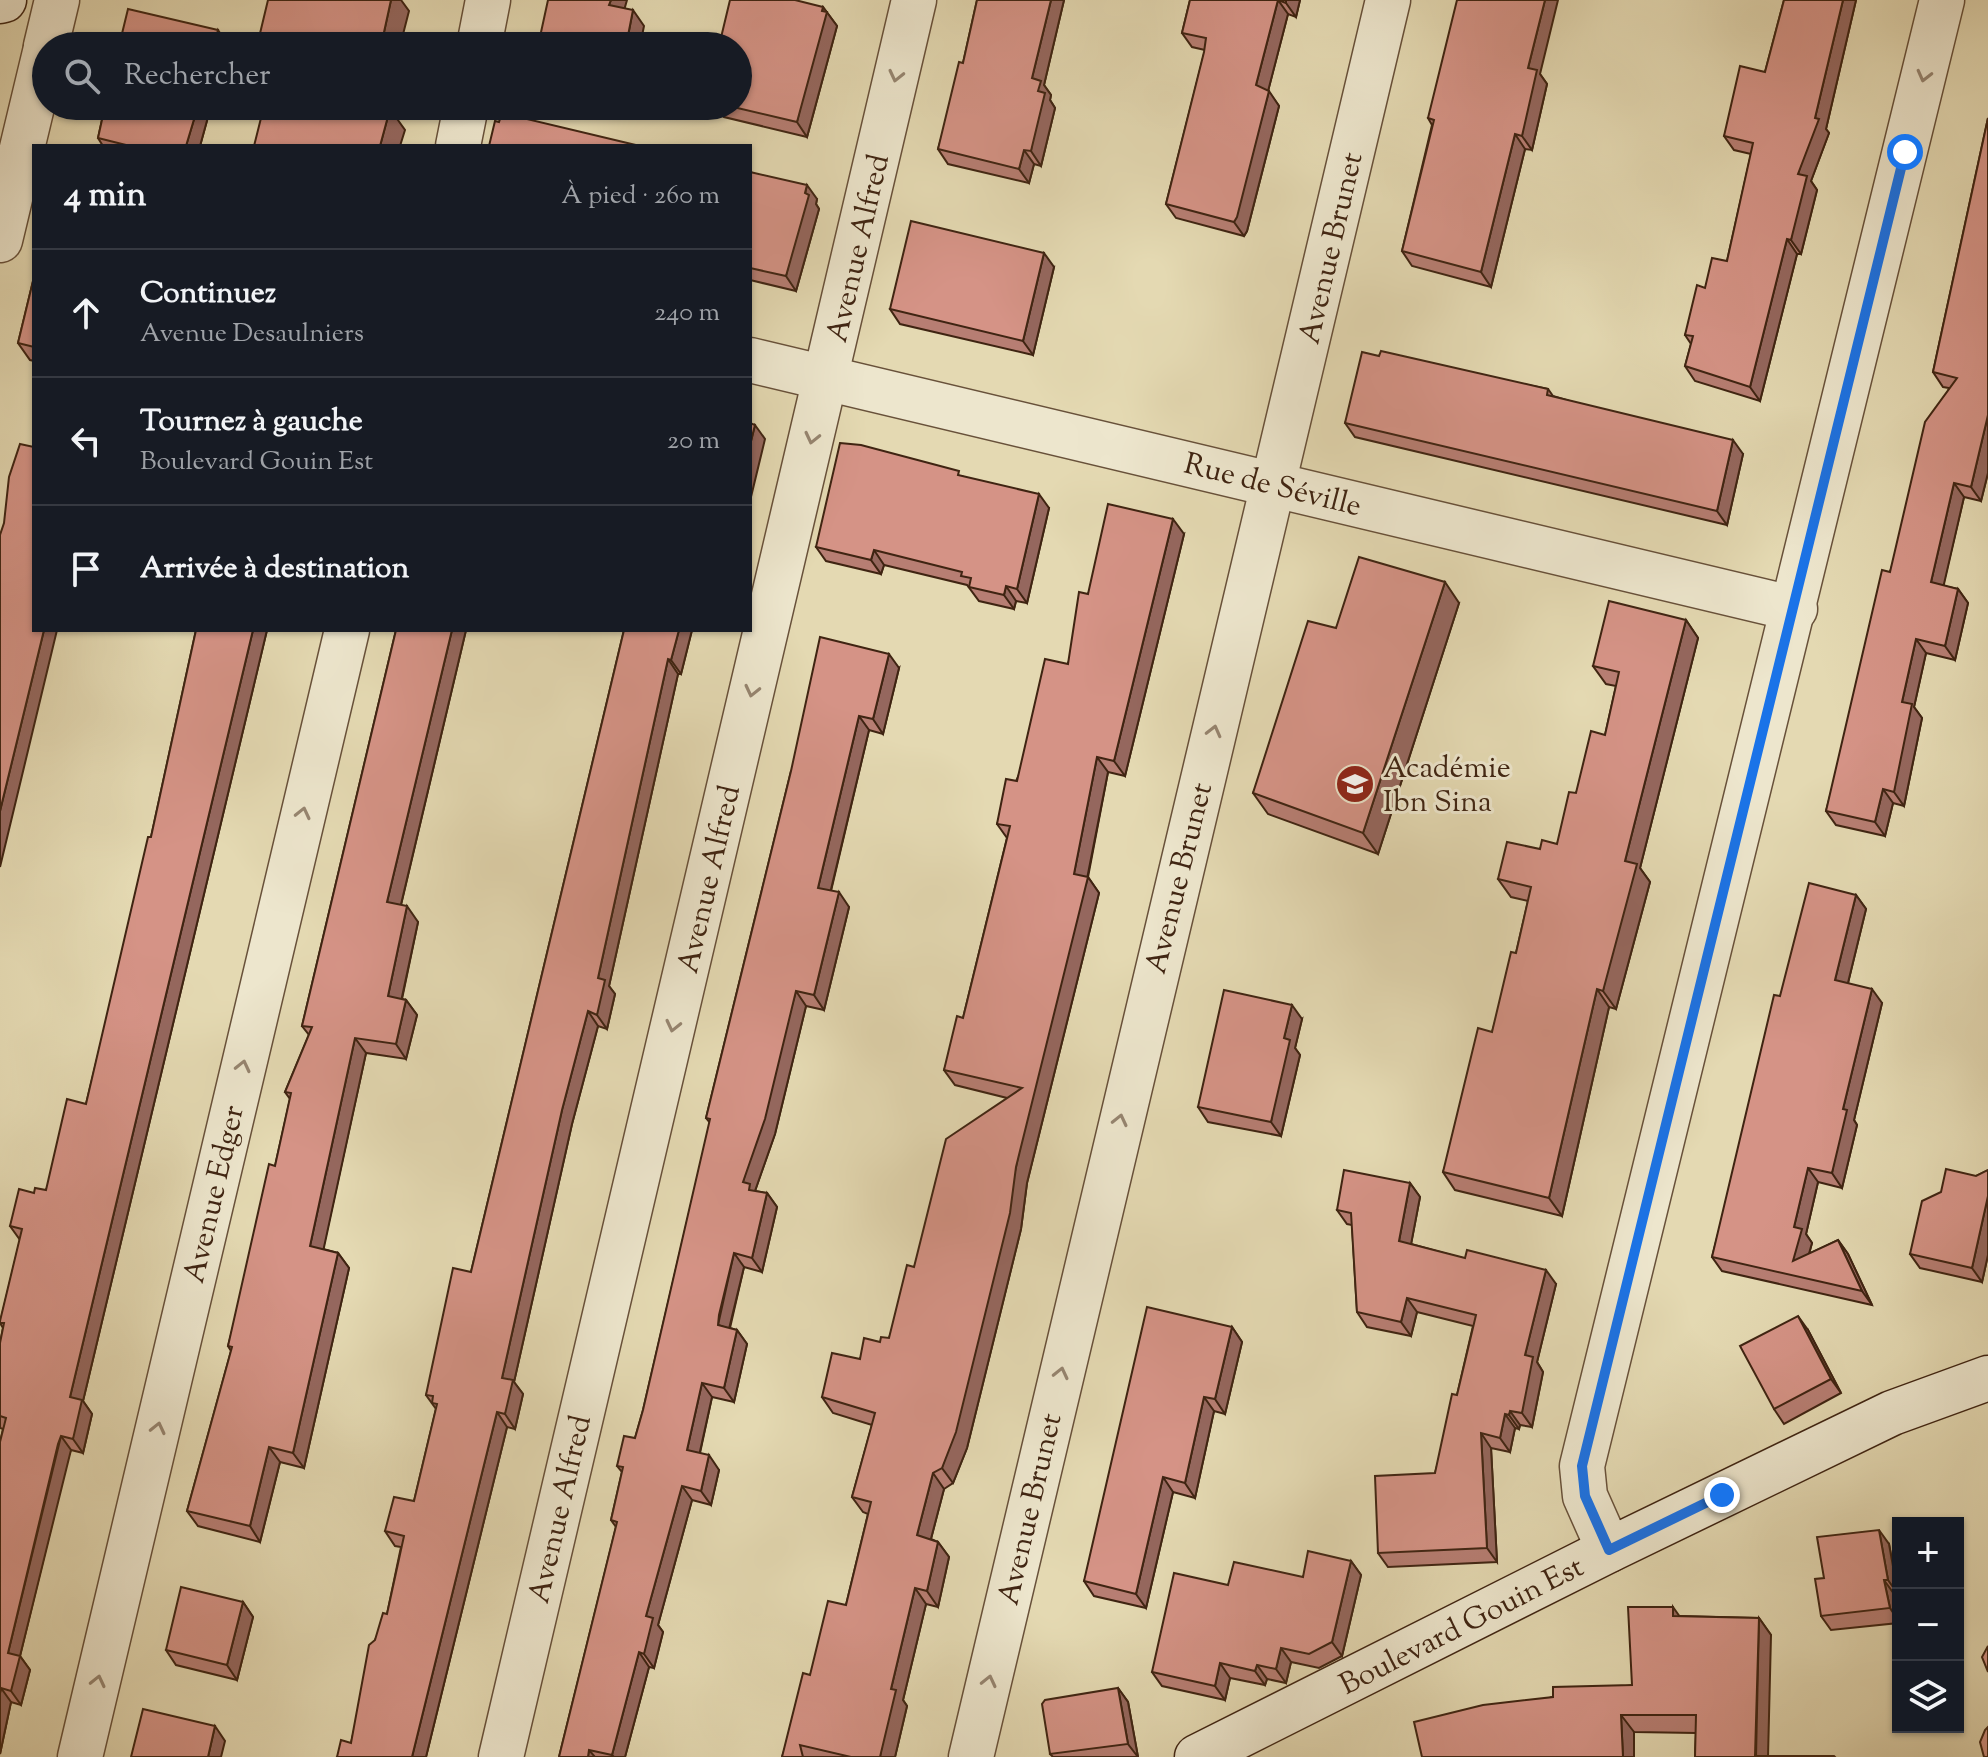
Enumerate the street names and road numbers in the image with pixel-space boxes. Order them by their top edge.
street label: Avenue Brunet [1289,148,1375,349]
street label: Avenue Alfred [817,150,902,347]
street label: Rue de Séville [1179,444,1366,529]
street label: Avenue Brunet [1136,779,1225,979]
street label: Avenue Alfred [668,781,753,978]
street label: Avenue Edger [174,1101,257,1288]
street label: Avenue Brunet [988,1409,1074,1610]
street label: Avenue Alfred [519,1411,604,1608]
street label: Boulevard Gouin Est [1333,1547,1592,1707]

